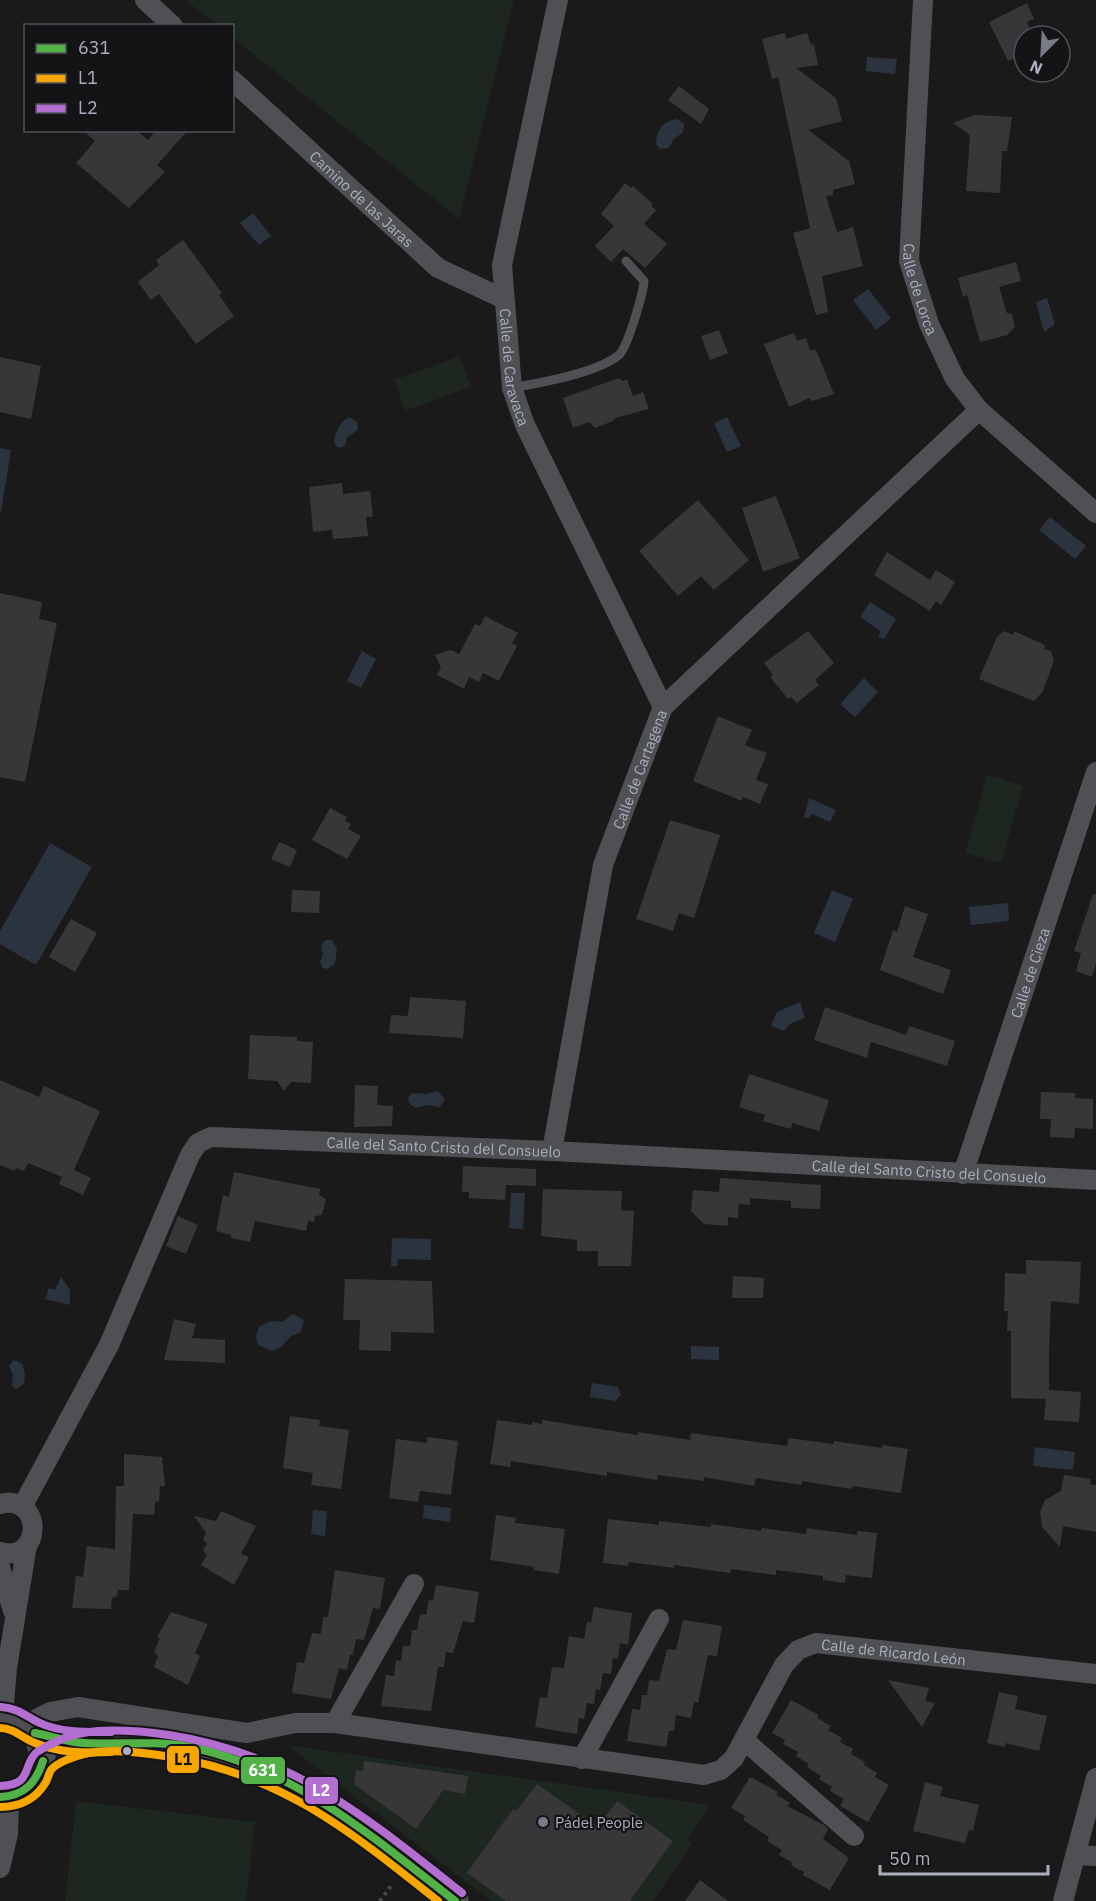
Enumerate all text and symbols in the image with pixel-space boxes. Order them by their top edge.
legend [24,24,234,132]
north arrow [1012,24,1072,84]
text: 631 [78,36,110,59]
text: N [1027,56,1045,79]
text: L1 [78,66,98,89]
text: L2 [78,96,98,119]
street label: Camino de las Jaras [306,146,418,251]
street label: Calle de Lorca [900,243,942,338]
street label: Calle de Caravaca [496,308,534,428]
street label: Calle de Cartagena [608,707,671,832]
street label: Calle de Cieza [1006,925,1053,1020]
street label: Calle del Santo Cristo del Consuelo [326,1132,561,1161]
street label: Calle del Santo Cristo del Consuelo [811,1155,1047,1187]
street label: Calle de Ricardo León [820,1634,967,1669]
unlabelled marker [121,1745,133,1757]
line badge: L1 [166,1745,200,1774]
text: L1 [174,1749,192,1769]
line badge: 631 [240,1756,286,1785]
text: 631 [249,1760,278,1780]
line badge: L2 [304,1776,339,1805]
text: L2 [312,1780,330,1800]
place label: Pádel People [555,1813,643,1832]
marker: Pádel People [536,1815,550,1829]
scale bar [880,1838,1048,1876]
text: 50 m [889,1847,931,1870]

